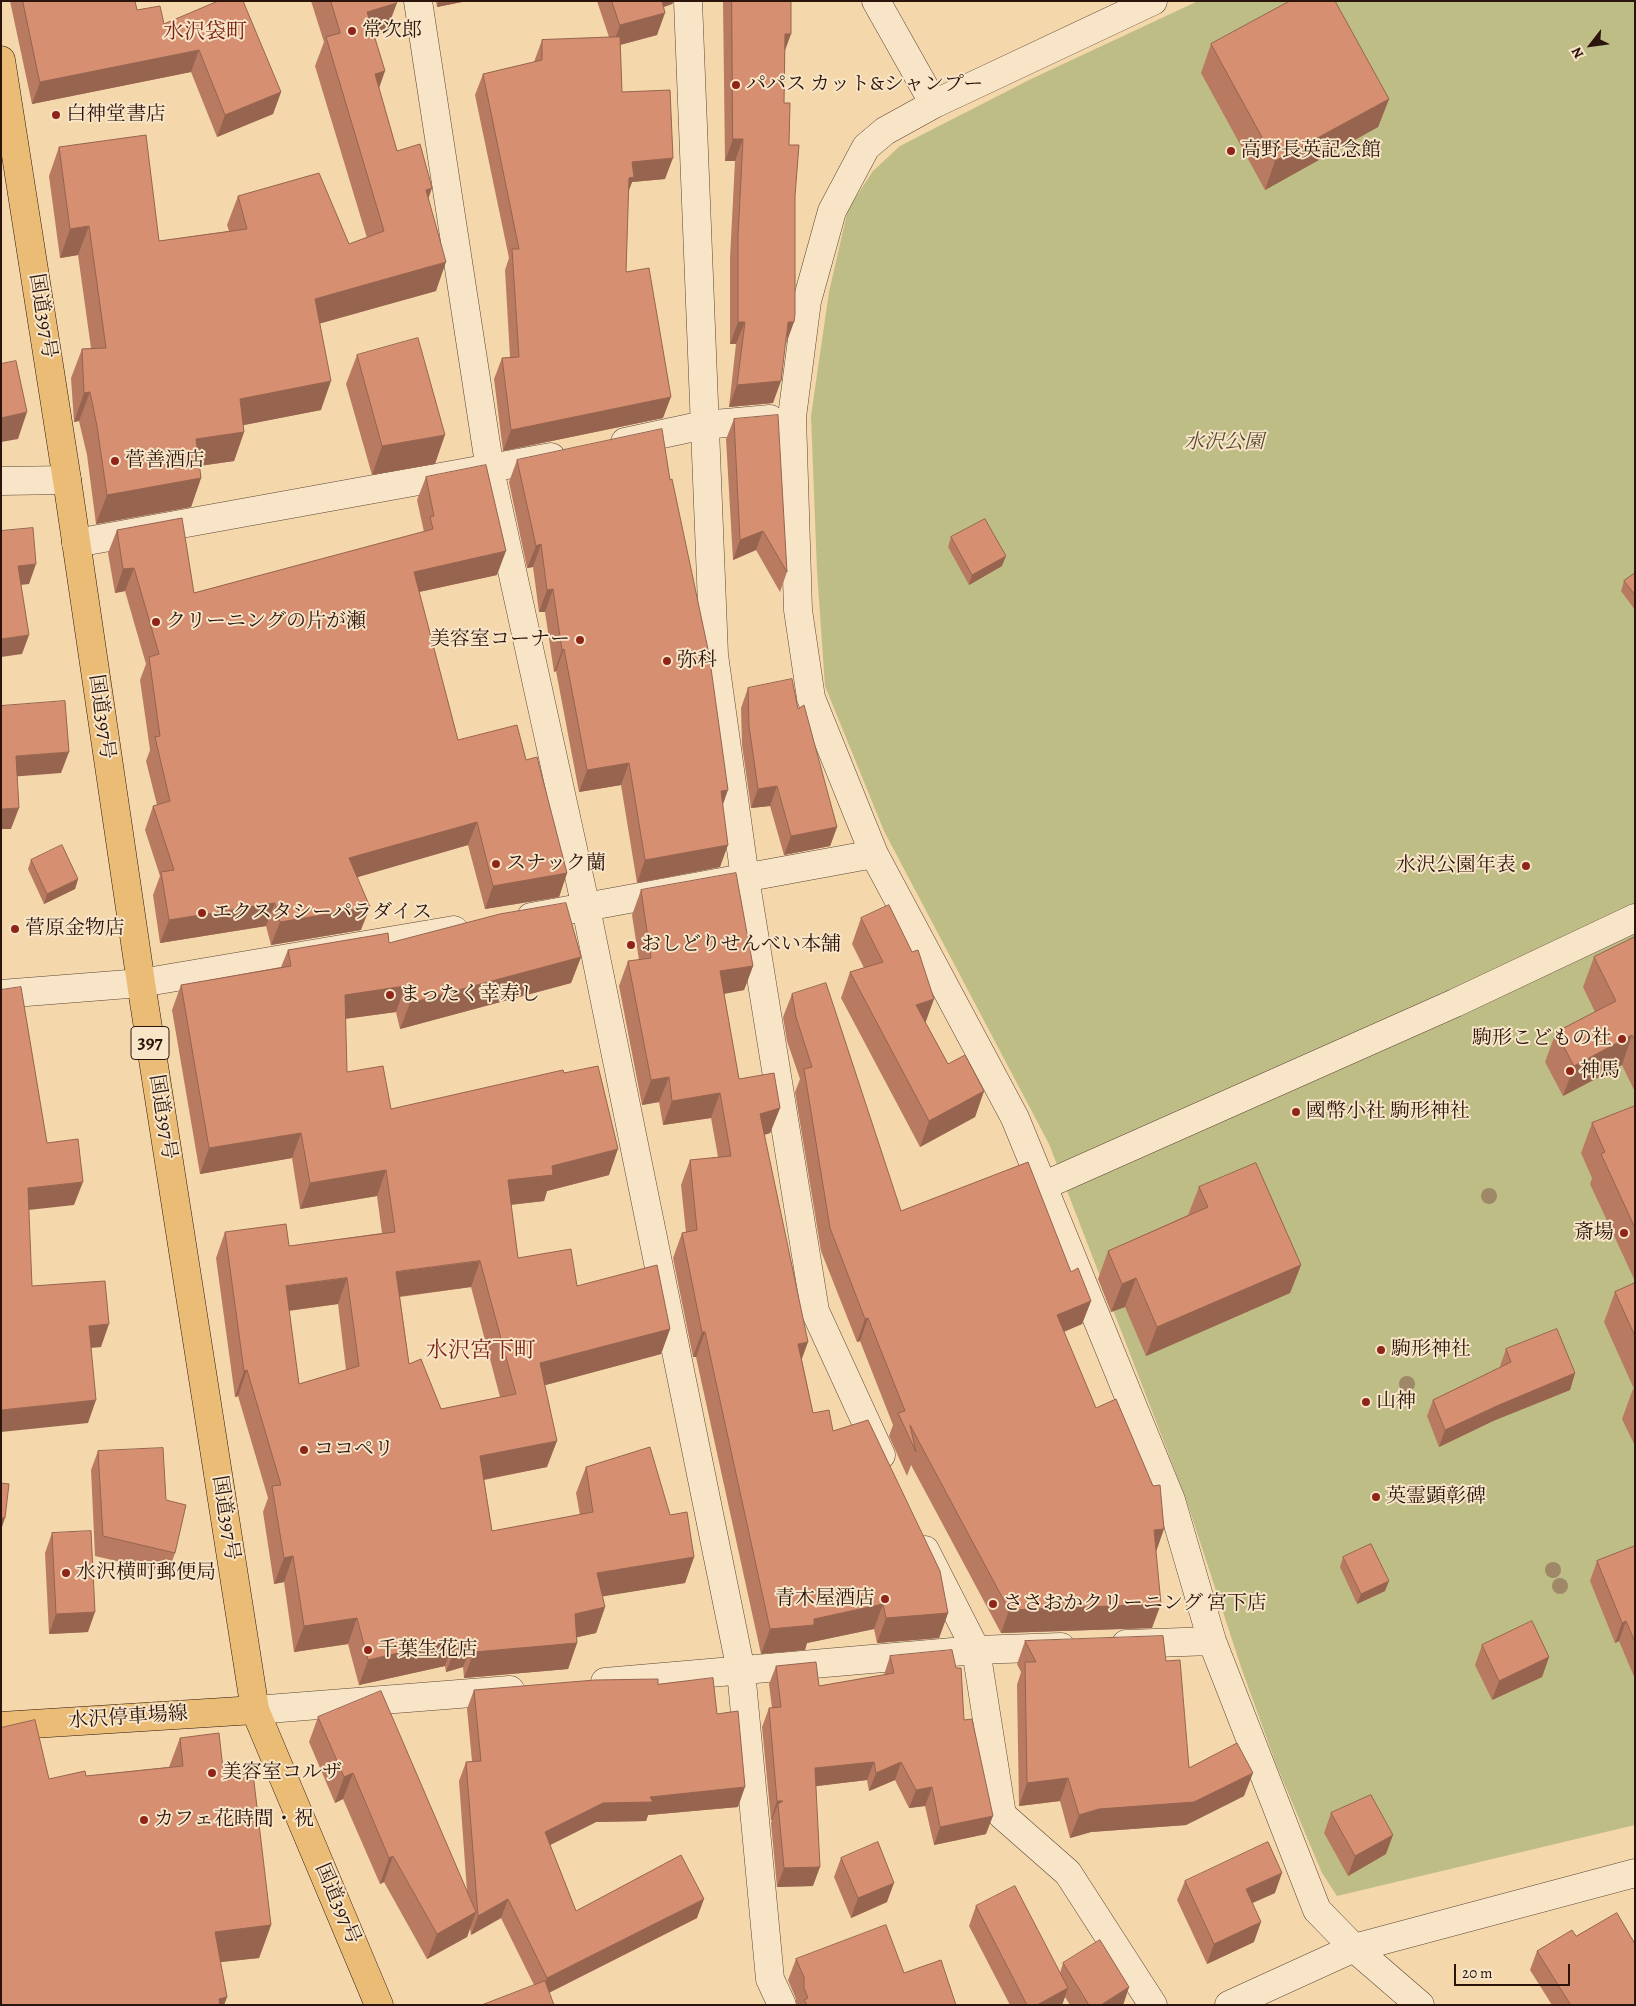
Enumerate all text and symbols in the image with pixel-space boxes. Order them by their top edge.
place label: 常次郎 [362,19,422,43]
district label: 水沢袋町 [163,20,247,46]
north arrow [1566,20,1616,70]
marker: 常次郎 [346,25,358,37]
text: N [1567,44,1588,62]
place label: パパス カット&シャンプー [746,73,983,97]
marker: パパス カット&シャンプー [730,79,742,91]
place label: 白神堂書店 [66,103,166,127]
marker: 白神堂書店 [50,109,62,121]
place label: 高野長英記念館 [1241,139,1381,163]
marker: 高野長英記念館 [1225,145,1237,157]
street label: 国道397号 [23,272,61,360]
park label: 水沢公園 [1184,431,1264,455]
place label: 菅善酒店 [125,449,205,473]
marker: 菅善酒店 [109,455,121,467]
place label: クリーニングの片が瀬 [166,610,366,634]
marker: クリーニングの片が瀬 [150,616,162,628]
place label: 美容室コーナー [430,628,570,652]
marker: 美容室コーナー [574,634,586,646]
place label: 弥科 [677,649,717,673]
marker: 弥科 [661,655,673,667]
street label: 国道397号 [83,673,119,761]
place label: スナック蘭 [506,852,606,876]
place label: 水沢公園年表 [1396,854,1516,878]
marker: スナック蘭 [490,858,502,870]
marker: 水沢公園年表 [1520,860,1532,872]
place label: エクスタシーパラダイス [212,901,432,925]
marker: エクスタシーパラダイス [196,907,208,919]
place label: 菅原金物店 [25,917,125,941]
marker: 菅原金物店 [9,923,21,935]
place label: おしどりせんべい本舗 [641,933,841,957]
marker: おしどりせんべい本舗 [625,939,637,951]
place label: まったく幸寿し [400,983,540,1007]
marker: まったく幸寿し [384,989,396,1001]
road number: 397 [131,1026,169,1060]
place label: 駒形こどもの社 [1472,1027,1612,1051]
marker: 駒形こどもの社 [1616,1033,1628,1045]
place label: 神馬 [1580,1059,1620,1083]
marker: 神馬 [1564,1065,1576,1077]
street label: 国道397号 [143,1073,181,1161]
place label: 國幣小社 駒形神社 [1306,1100,1470,1124]
marker: 國幣小社 駒形神社 [1290,1106,1302,1118]
place label: 斎場 [1574,1221,1614,1245]
marker: 斎場 [1618,1227,1630,1239]
place label: 駒形神社 [1391,1338,1471,1362]
district label: 水沢宮下町 [426,1339,536,1365]
marker: 駒形神社 [1375,1344,1387,1356]
place label: 山神 [1376,1390,1416,1414]
marker: 山神 [1360,1396,1372,1408]
place label: ココペリ [314,1438,394,1462]
marker: ココペリ [298,1444,310,1456]
street label: 国道397号 [206,1474,244,1562]
place label: 英霊顕彰碑 [1386,1485,1486,1509]
marker: 英霊顕彰碑 [1370,1491,1382,1503]
place label: 水沢横町郵便局 [76,1561,216,1585]
marker: 水沢横町郵便局 [60,1567,72,1579]
place label: 青木屋酒店 [775,1587,875,1611]
place label: ささおかクリーニング 宮下店 [1003,1592,1267,1616]
marker: 青木屋酒店 [879,1593,891,1605]
marker: ささおかクリーニング 宮下店 [987,1598,999,1610]
place label: 千葉生花店 [378,1638,478,1662]
marker: 千葉生花店 [362,1644,374,1656]
street label: 水沢停車場線 [67,1702,189,1734]
place label: 美容室コルザ [222,1761,342,1785]
marker: 美容室コルザ [206,1767,218,1779]
place label: カフェ花時間・祝 [154,1808,314,1832]
marker: カフェ花時間・祝 [138,1814,150,1826]
street label: 国道397号 [309,1860,365,1948]
scale bar [1456,1954,1572,1986]
text: 20 m [1462,1963,1493,1983]

